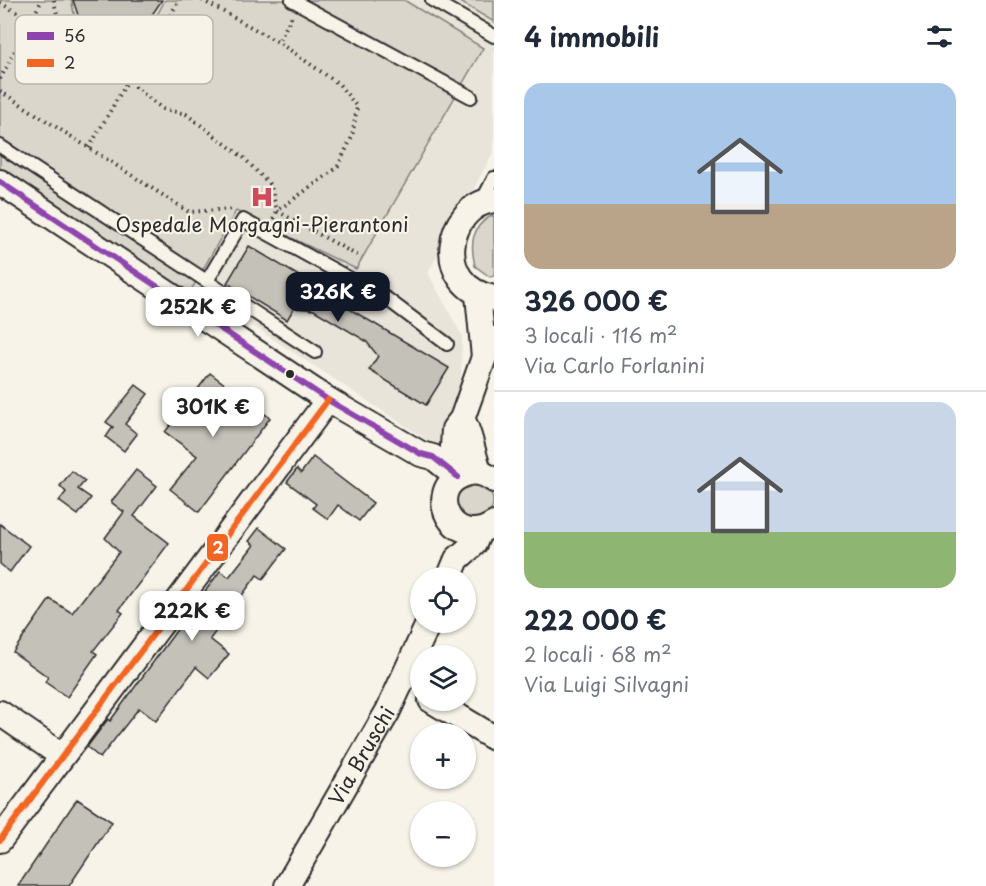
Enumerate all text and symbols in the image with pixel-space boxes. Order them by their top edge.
legend [15,15,213,84]
text: 4 immobili [524,17,659,56]
icon: filters [923,20,956,53]
text: 56 [64,23,85,47]
text: 2 [64,50,75,74]
icon: home [686,122,794,230]
hospital icon: Ospedale Morgagni-Pierantoni [249,184,275,210]
place label: Ospedale Morgagni-Pierantoni [115,209,409,239]
pin: 326K € [289,272,387,323]
text: 326K € [300,276,376,306]
text: 326 000 € [524,281,668,320]
pin: 252K € [149,287,247,338]
text: 252K € [160,291,236,321]
text: 3 locali · 116 m² [524,320,677,350]
text: Via Carlo Forlanini [524,350,705,380]
unlabelled marker [284,368,296,380]
pin: 301K € [164,387,262,438]
text: 301K € [176,391,250,421]
icon: home [686,441,794,549]
line badge: 2 [206,533,229,562]
text: 2 [212,535,224,559]
map controls [410,567,476,867]
button: locate [410,567,476,633]
pin: 222K € [143,591,241,642]
text: 222K € [153,595,231,625]
text: 222 000 € [524,600,667,639]
text: 2 locali · 68 m² [524,639,672,669]
button: layers [410,645,476,711]
text: Via Luigi Silvagni [524,669,689,699]
street label: Via Bruschi [321,701,402,811]
button: + [410,723,476,789]
button: − [410,801,476,867]

